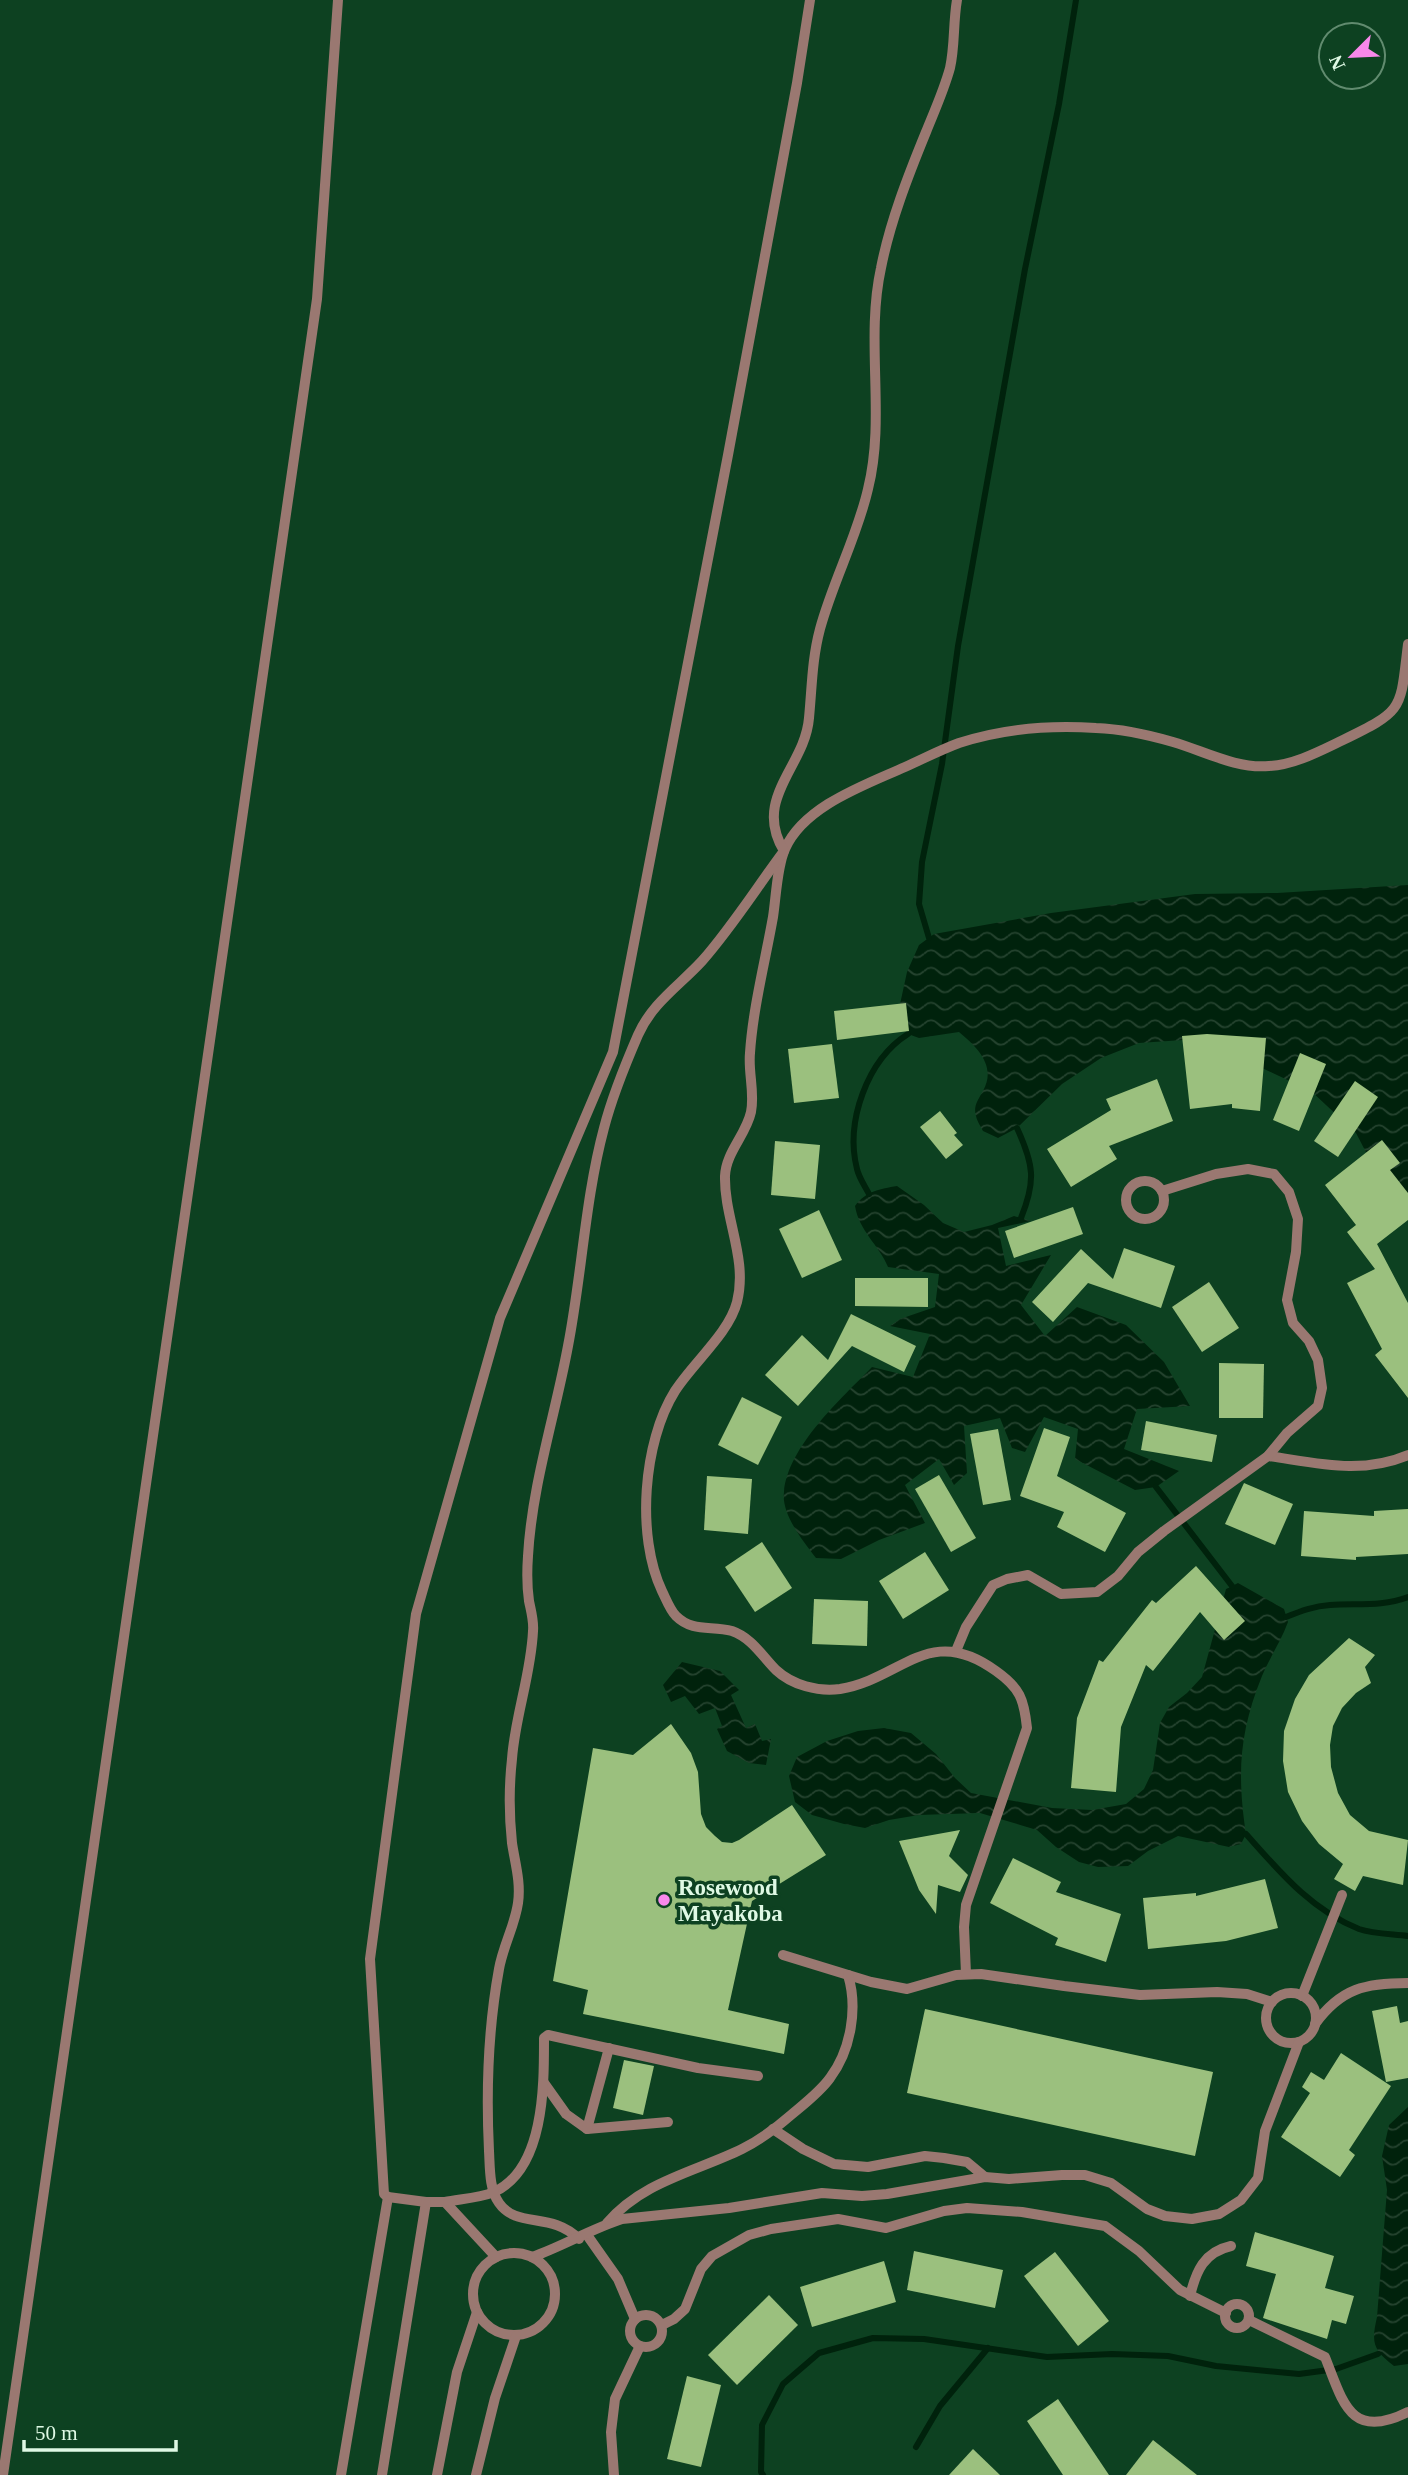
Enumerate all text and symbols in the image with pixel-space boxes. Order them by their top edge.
north arrow [1317,21,1387,91]
text: N [1324,52,1349,73]
place label: Rosewood Mayakoba [678,1875,783,1926]
marker: Rosewood Mayakoba [656,1892,672,1908]
scale bar [24,2408,177,2452]
text: 50 m [35,2421,78,2445]

